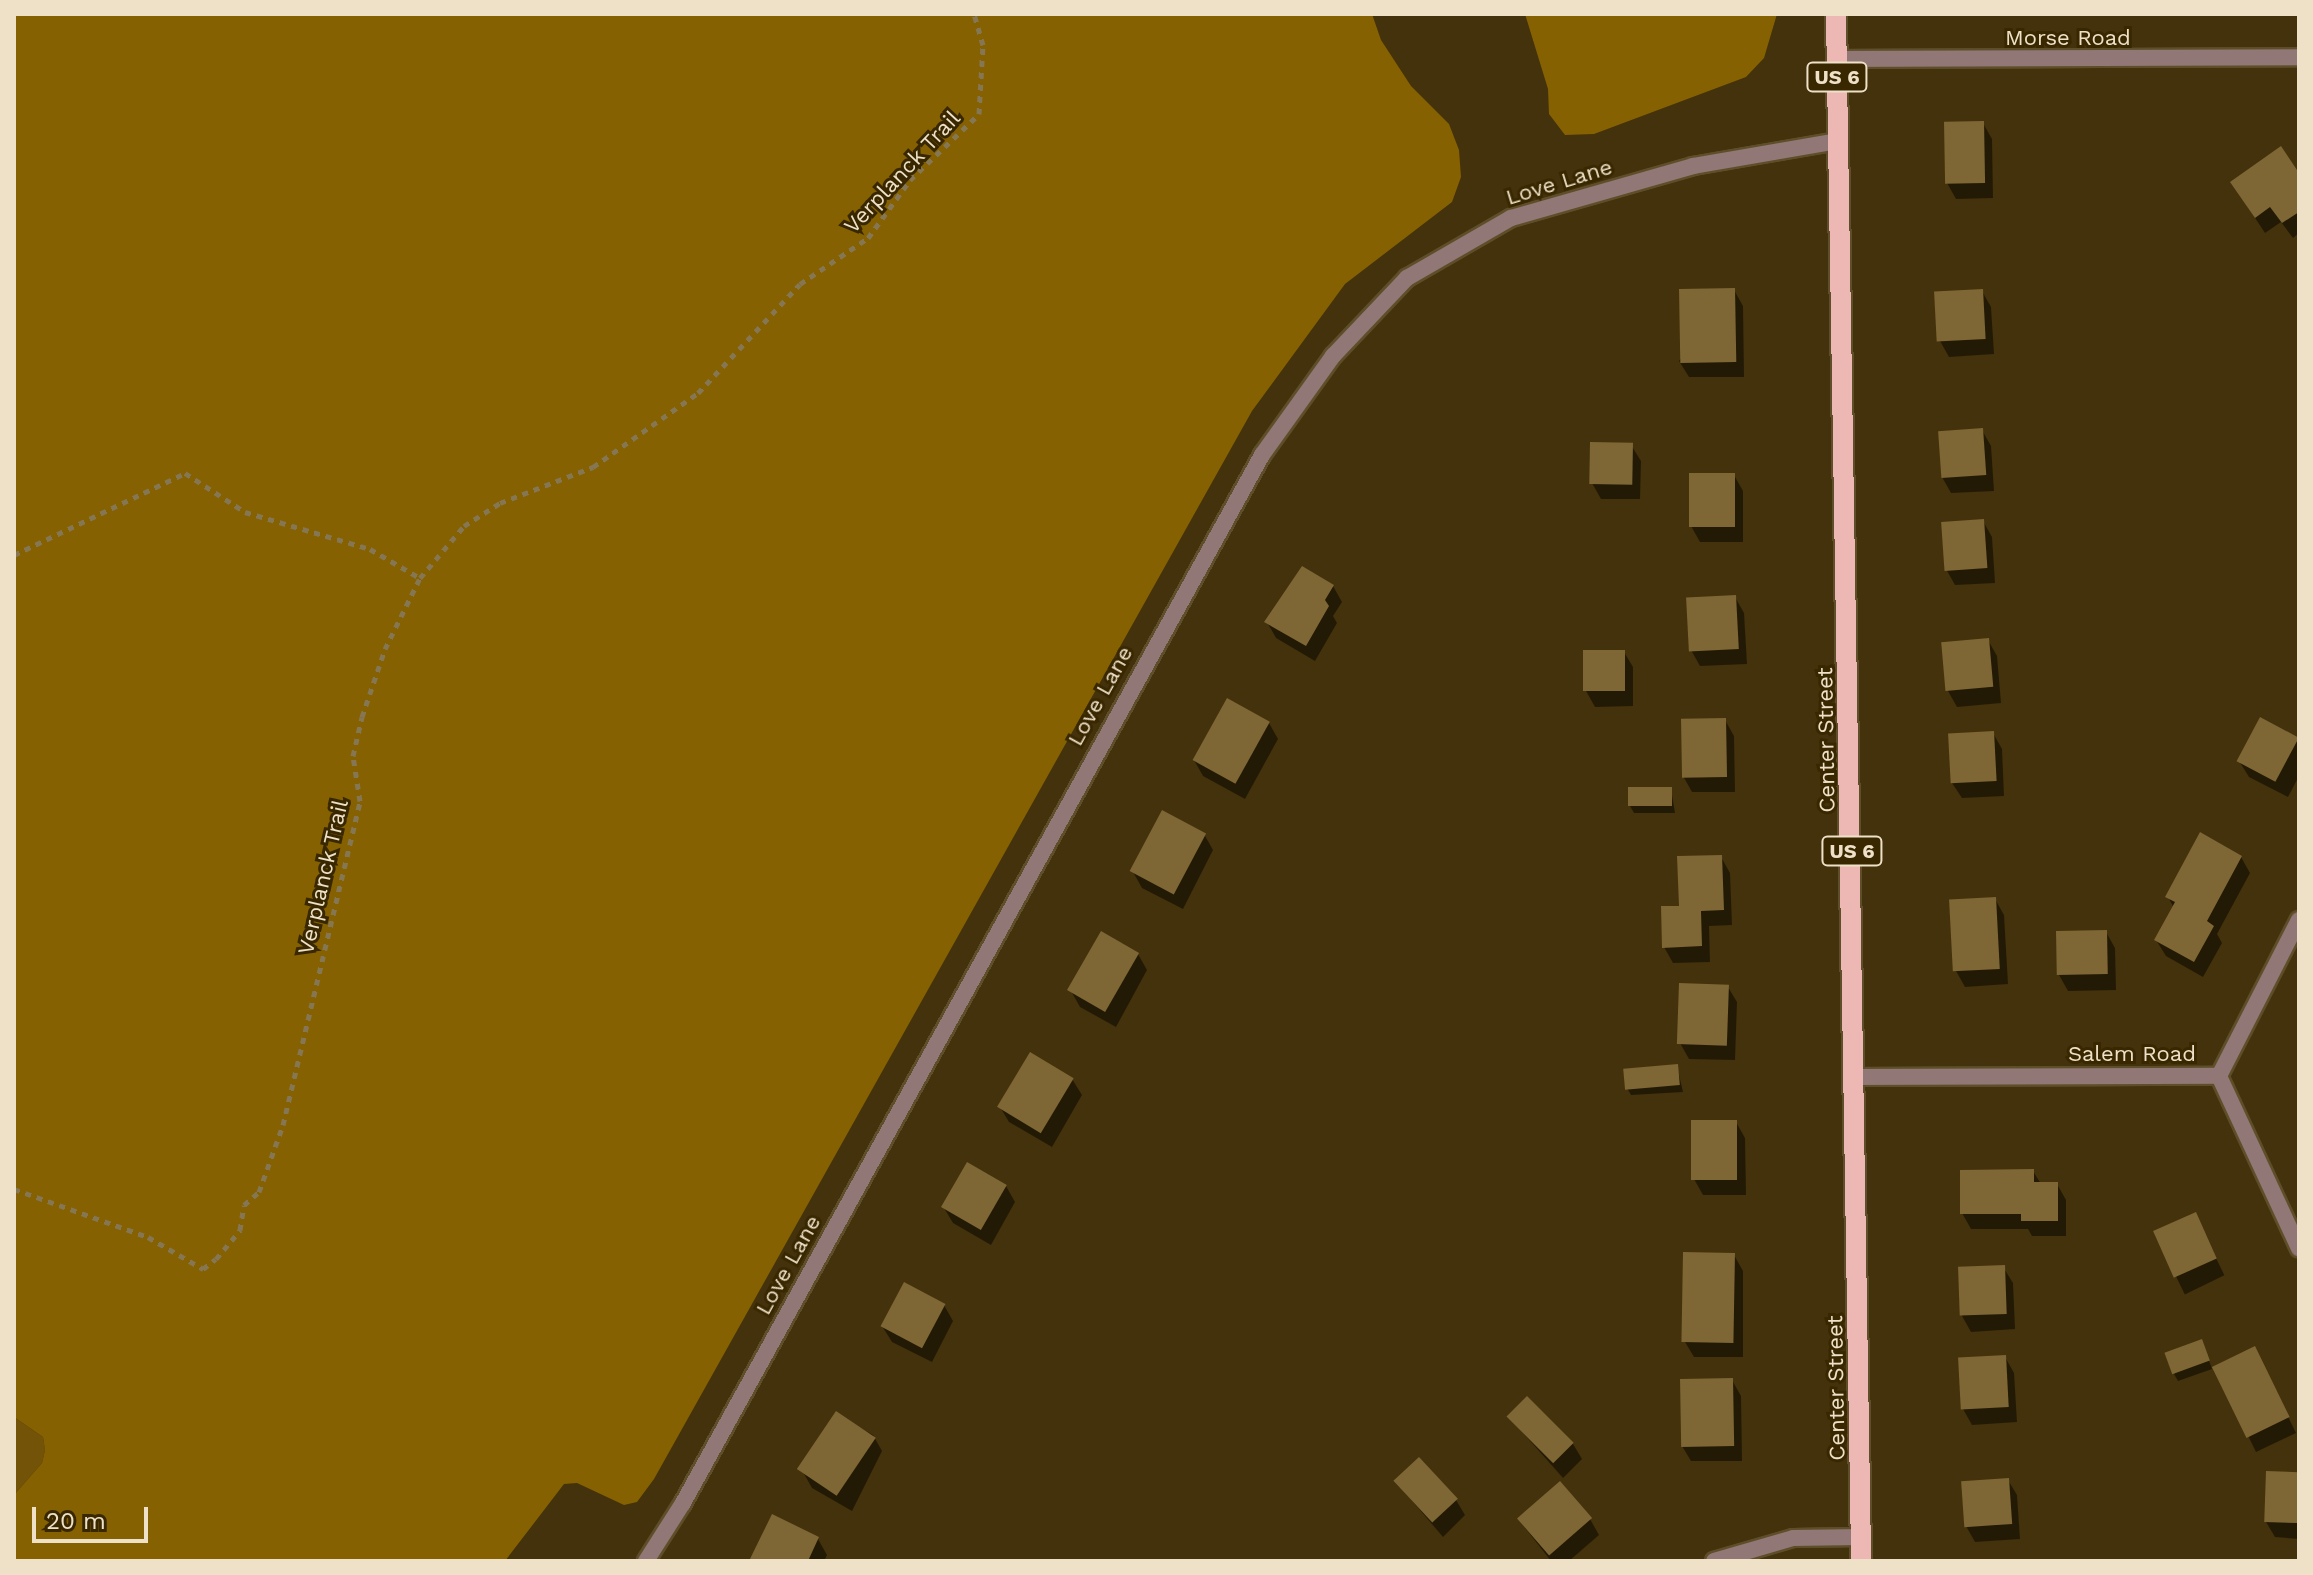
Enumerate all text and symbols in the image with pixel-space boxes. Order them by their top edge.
street label: Morse Road [2005,25,2131,51]
road number: US 6 [1805,61,1869,93]
street label: Verplanck Trail [838,105,966,239]
street label: Love Lane [1503,153,1615,211]
street label: Love Lane [1062,642,1138,750]
street label: Center Street [1812,667,1840,813]
street label: Verplanck Trail [292,796,354,958]
road number: US 6 [1820,835,1884,867]
street label: Salem Road [2068,1041,2196,1067]
street label: Love Lane [750,1211,826,1319]
street label: Center Street [1822,1315,1850,1461]
scale bar [36,1491,152,1541]
text: 20 m [46,1507,106,1535]

